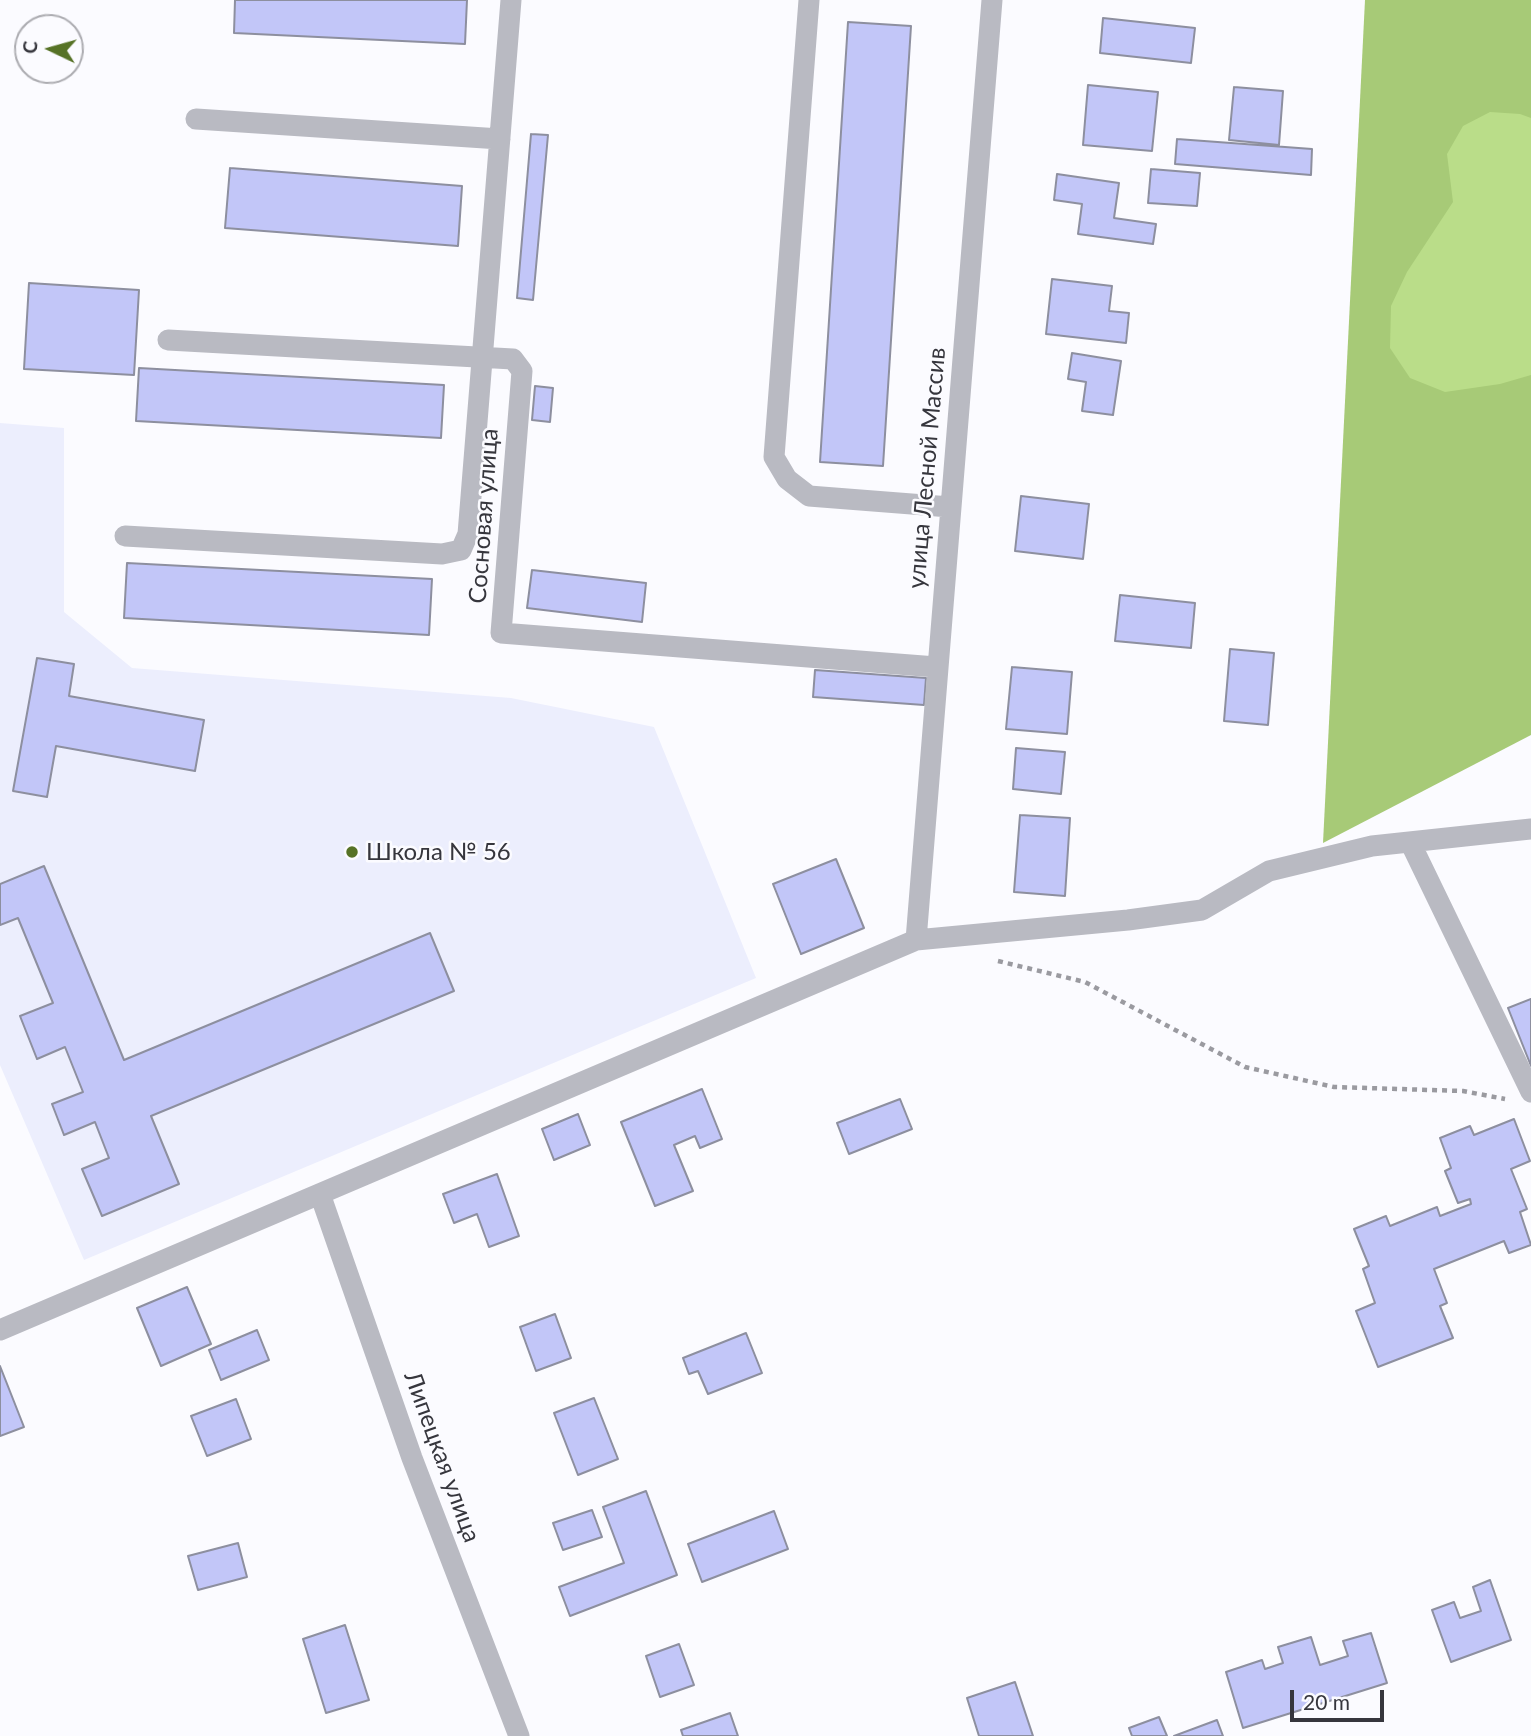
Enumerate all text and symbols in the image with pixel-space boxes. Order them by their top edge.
north arrow [14,14,84,84]
text: С [18,40,42,55]
street label: улица Лесной Массив [902,346,952,590]
street label: Сосновая улица [464,428,504,604]
place label: Школа № 56 [366,838,511,866]
marker: Школа № 56 [344,844,360,860]
street label: Липецкая улица [398,1368,486,1546]
scale bar [1293,1676,1388,1720]
text: 20 m [1303,1689,1350,1714]

